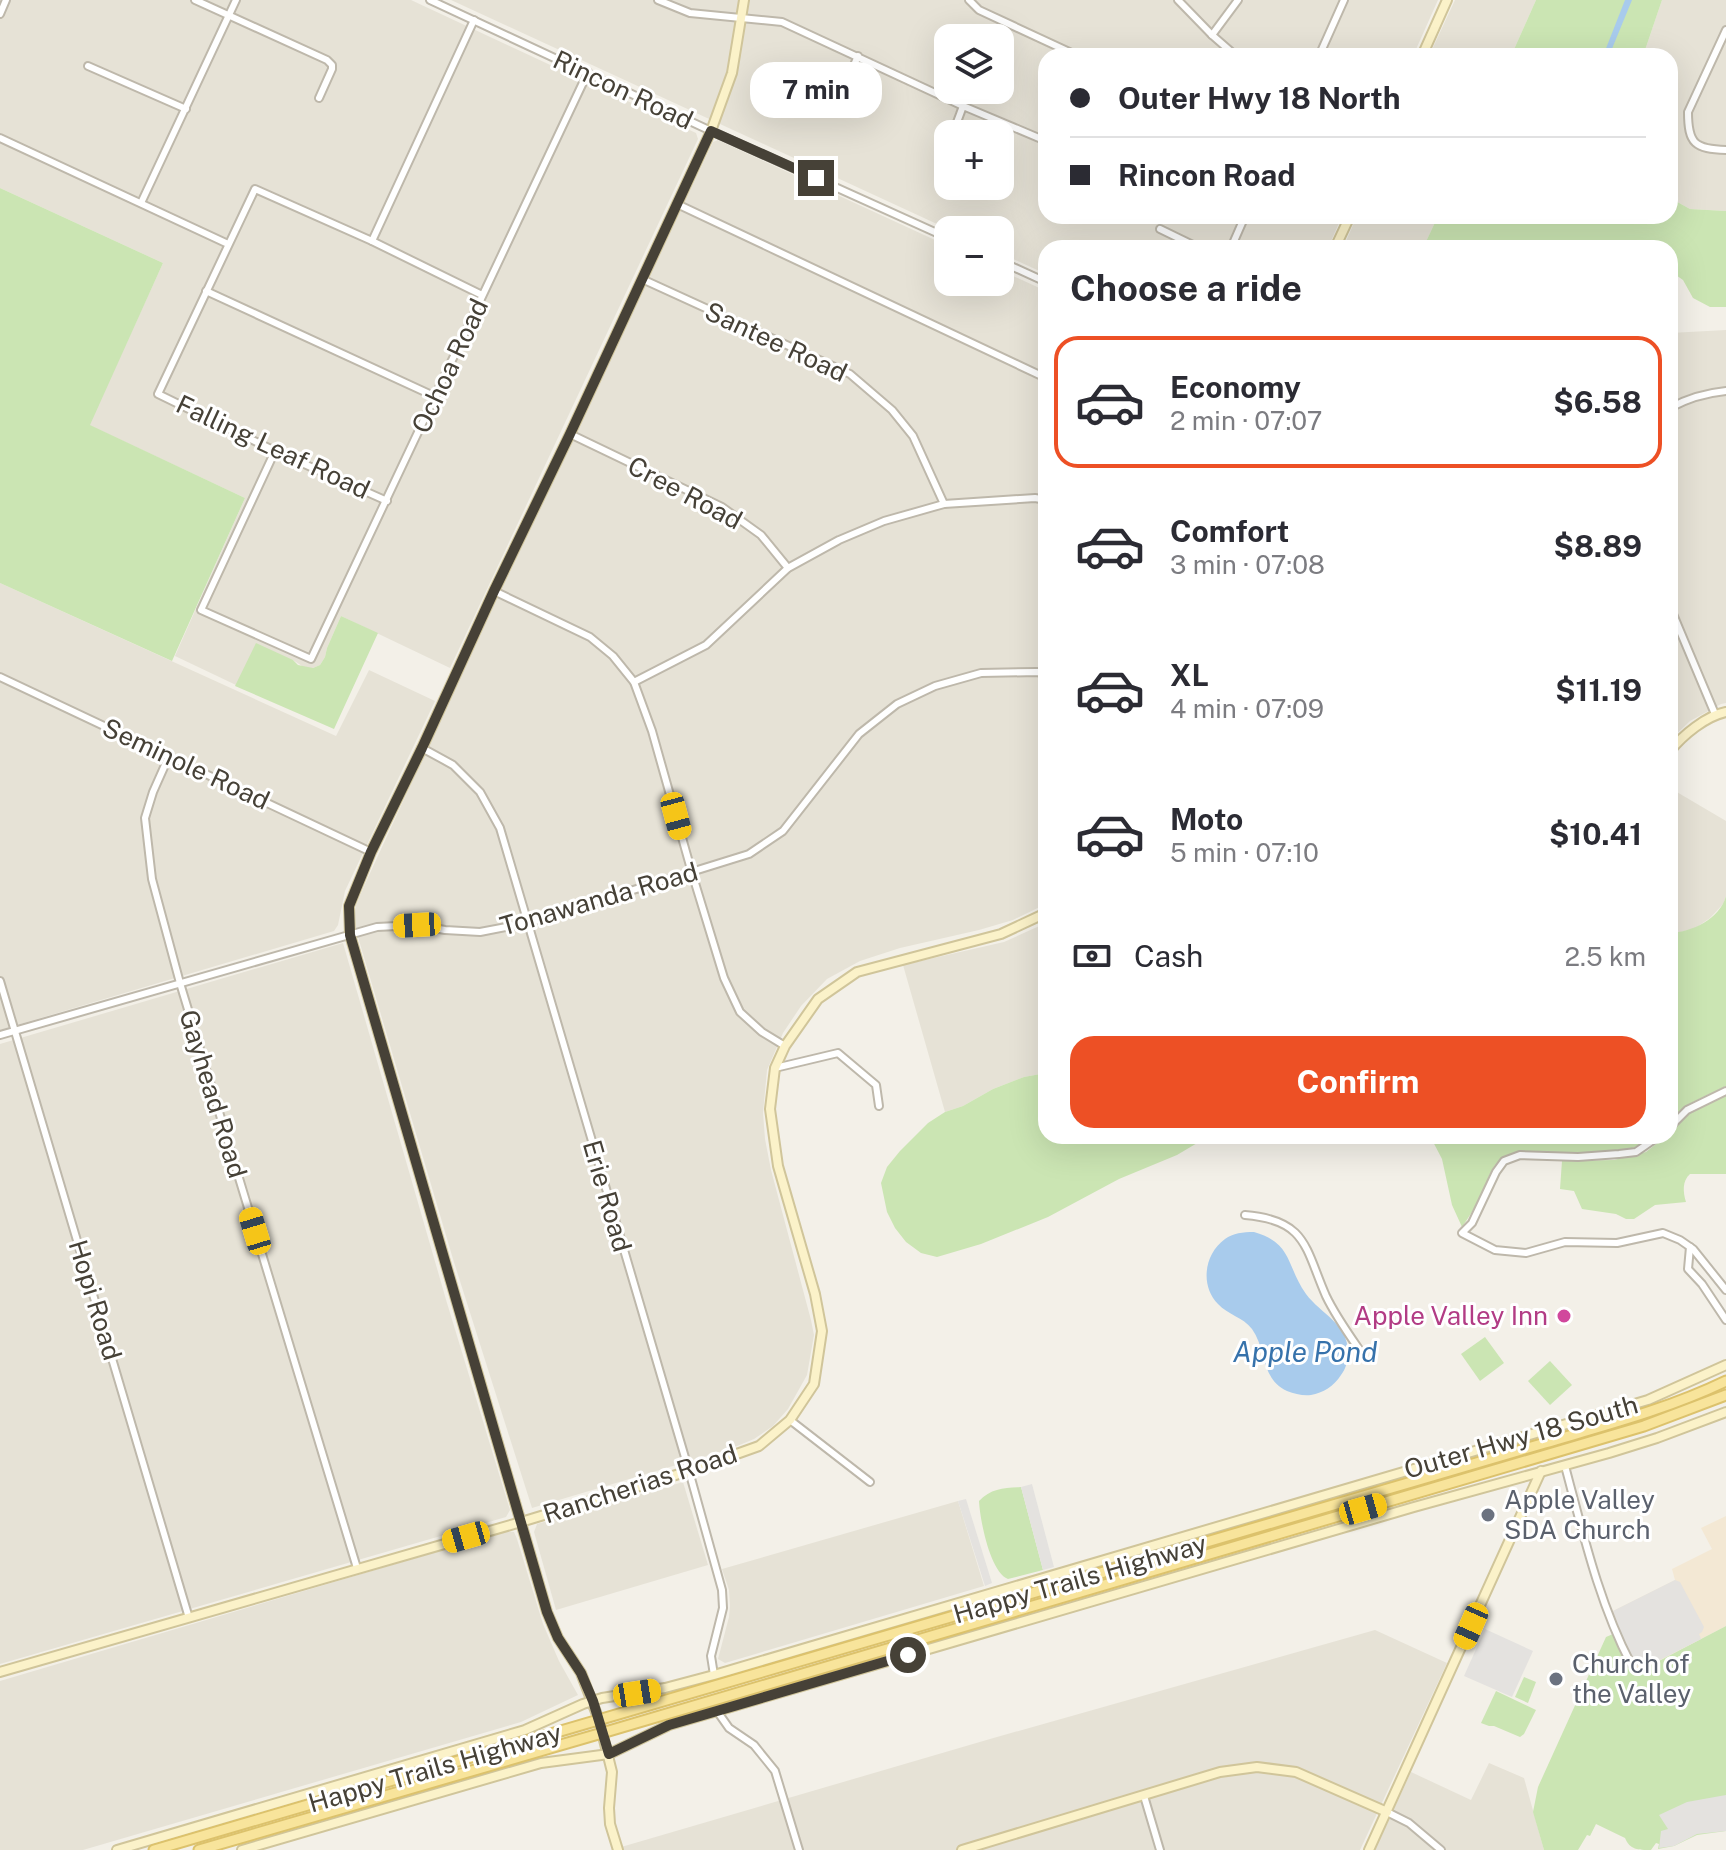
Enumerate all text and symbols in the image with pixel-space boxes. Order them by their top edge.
map controls [934,24,1014,296]
button: layers [934,24,1014,104]
street label: Rincon Road [548,44,698,135]
callout: 7 min [750,62,882,118]
text: 7 min [782,74,850,105]
text: Outer Hwy 18 North [1118,80,1400,116]
button: + [934,120,1014,200]
text: Rincon Road [1118,157,1296,193]
route end [798,160,834,196]
button: − [934,216,1014,296]
text: Choose a ride [1070,267,1302,309]
street label: Ochoa Road [405,294,494,438]
street label: Santee Road [700,295,852,388]
icon: car [1074,366,1146,438]
text: Economy [1170,369,1301,405]
text: $6.58 [1553,384,1642,420]
street label: Falling Leaf Road [171,388,375,505]
text: 2 min · 07:07 [1170,405,1322,436]
street label: Cree Road [623,450,748,536]
icon: car [1074,510,1146,582]
text: Comfort [1170,513,1289,549]
text: $8.89 [1554,528,1642,564]
text: 3 min · 07:08 [1170,549,1325,580]
icon: car [1074,654,1146,726]
text: XL [1170,657,1209,693]
text: $11.19 [1555,672,1642,708]
text: 4 min · 07:09 [1170,693,1324,724]
street label: Seminole Road [98,711,275,816]
car [658,790,694,842]
icon: car [1074,798,1146,870]
text: Moto [1170,801,1243,837]
text: $10.41 [1549,816,1642,852]
text: 5 min · 07:10 [1170,837,1319,868]
street label: Tonawanda Road [496,855,701,942]
car [392,912,442,938]
icon: cash [1070,934,1114,978]
text: Cash [1134,938,1203,974]
text: 2.5 km [1565,941,1646,972]
street label: Gayhead Road [173,1006,254,1182]
button: Confirm [1070,1036,1646,1128]
street label: Erie Road [577,1136,638,1255]
car [237,1205,273,1257]
street label: Hopi Road [62,1236,128,1364]
place label: Apple Valley Inn [1354,1300,1548,1331]
marker: Apple Valley Inn [1555,1307,1573,1325]
water label: Apple Pond [1233,1335,1377,1368]
street label: Outer Hwy 18 South [1400,1388,1641,1485]
street label: Rancherias Road [539,1438,741,1530]
place label: Apple Valley SDA Church [1504,1484,1655,1545]
car [1337,1491,1389,1527]
marker: Apple Valley SDA Church [1479,1506,1497,1524]
car [440,1519,492,1555]
street label: Happy Trails Highway [950,1527,1210,1630]
car [1450,1599,1492,1653]
route start [890,1637,926,1673]
place label: Church of the Valley [1572,1648,1691,1709]
marker: Church of the Valley [1547,1670,1565,1688]
car [611,1677,663,1709]
street label: Happy Trails Highway [305,1716,565,1819]

